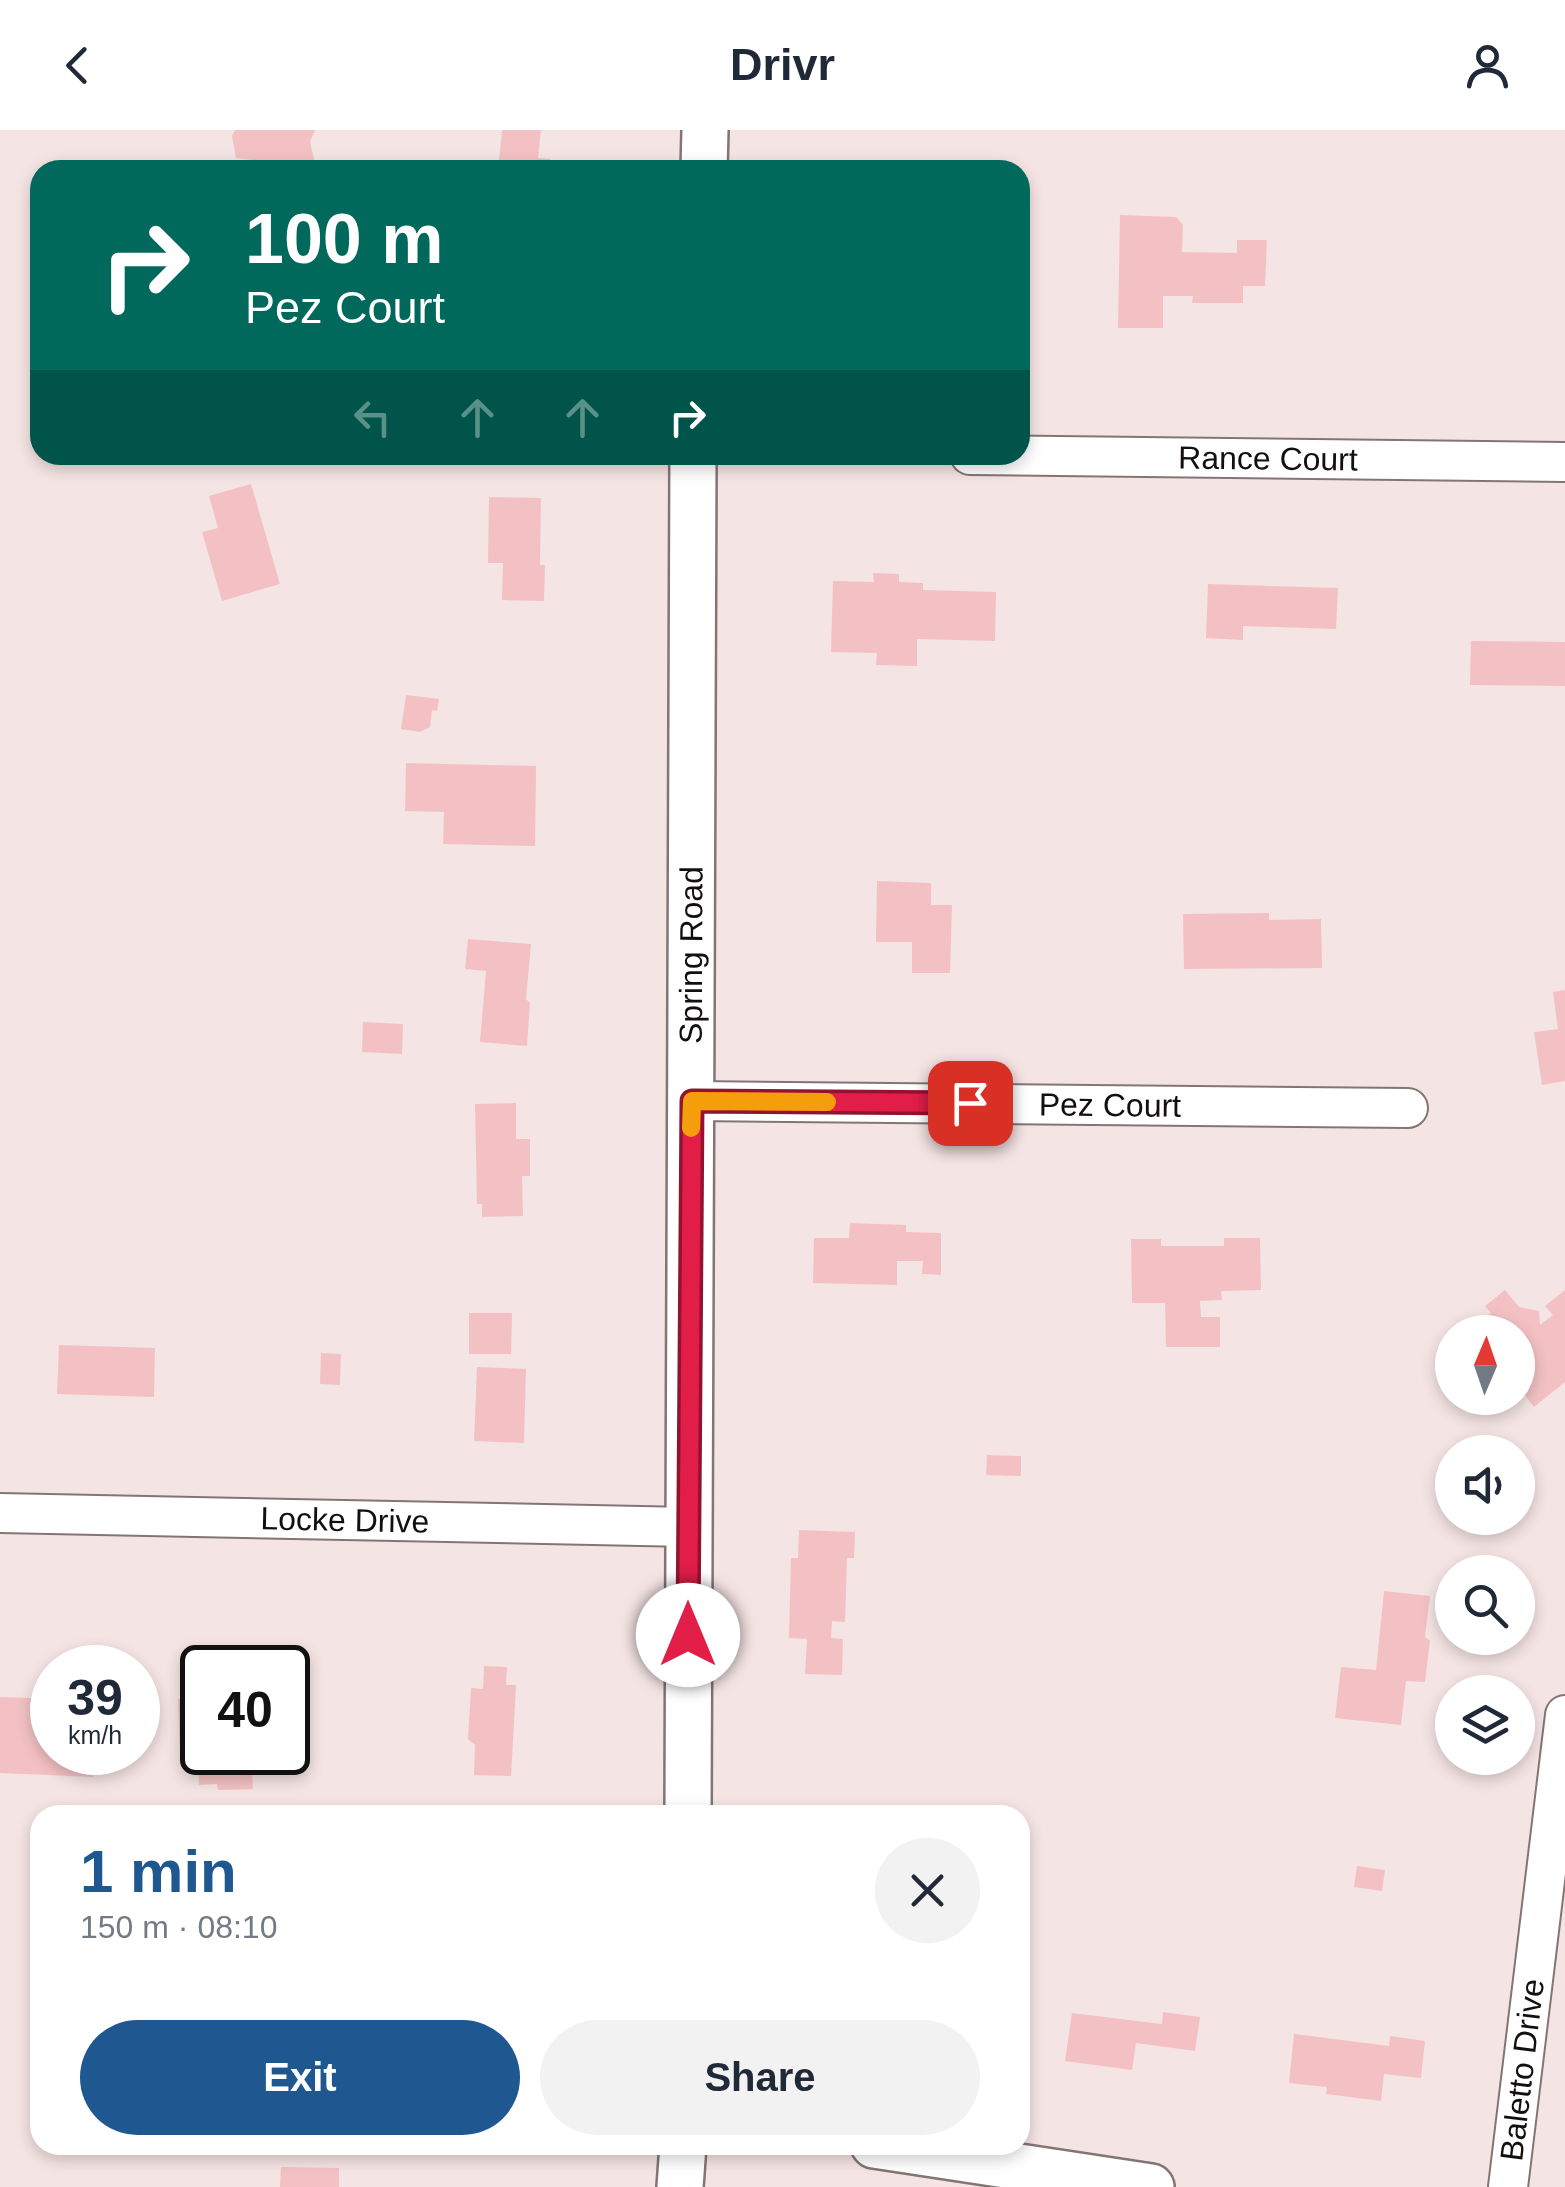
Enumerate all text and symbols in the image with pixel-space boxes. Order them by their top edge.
icon: back [50,38,105,93]
icon: person [1460,38,1515,93]
text: Drivr [730,39,835,90]
icon: right [80,200,210,330]
text: 100 m [245,200,443,278]
text: Pez Court [245,282,445,333]
icon: left [345,390,400,445]
icon: ahead [450,390,505,445]
icon: ahead [555,390,610,445]
icon: right [660,390,715,445]
street label: Rance Court [1178,439,1358,478]
street label: Spring Road [673,866,709,1044]
pin [928,1061,1013,1146]
icon: arrive [943,1076,998,1131]
street label: Pez Court [1039,1086,1181,1124]
north arrow [1435,1315,1535,1415]
map controls [1435,1315,1535,1775]
button: sound [1435,1435,1535,1535]
street label: Locke Drive [260,1500,430,1540]
button: search [1435,1555,1535,1655]
position arrow [636,1583,740,1687]
speed limit sign: 40 [180,1645,310,1775]
text: 39 [67,1670,123,1726]
button: layers [1435,1675,1535,1775]
text: km/h [68,1721,122,1749]
text: 1 min [80,1838,237,1905]
button: close [875,1838,980,1943]
text: 150 m · 08:10 [80,1909,277,1945]
street label: Baletto Drive [1493,1977,1551,2163]
button: Exit [80,2020,520,2135]
button: Share [540,2020,980,2135]

